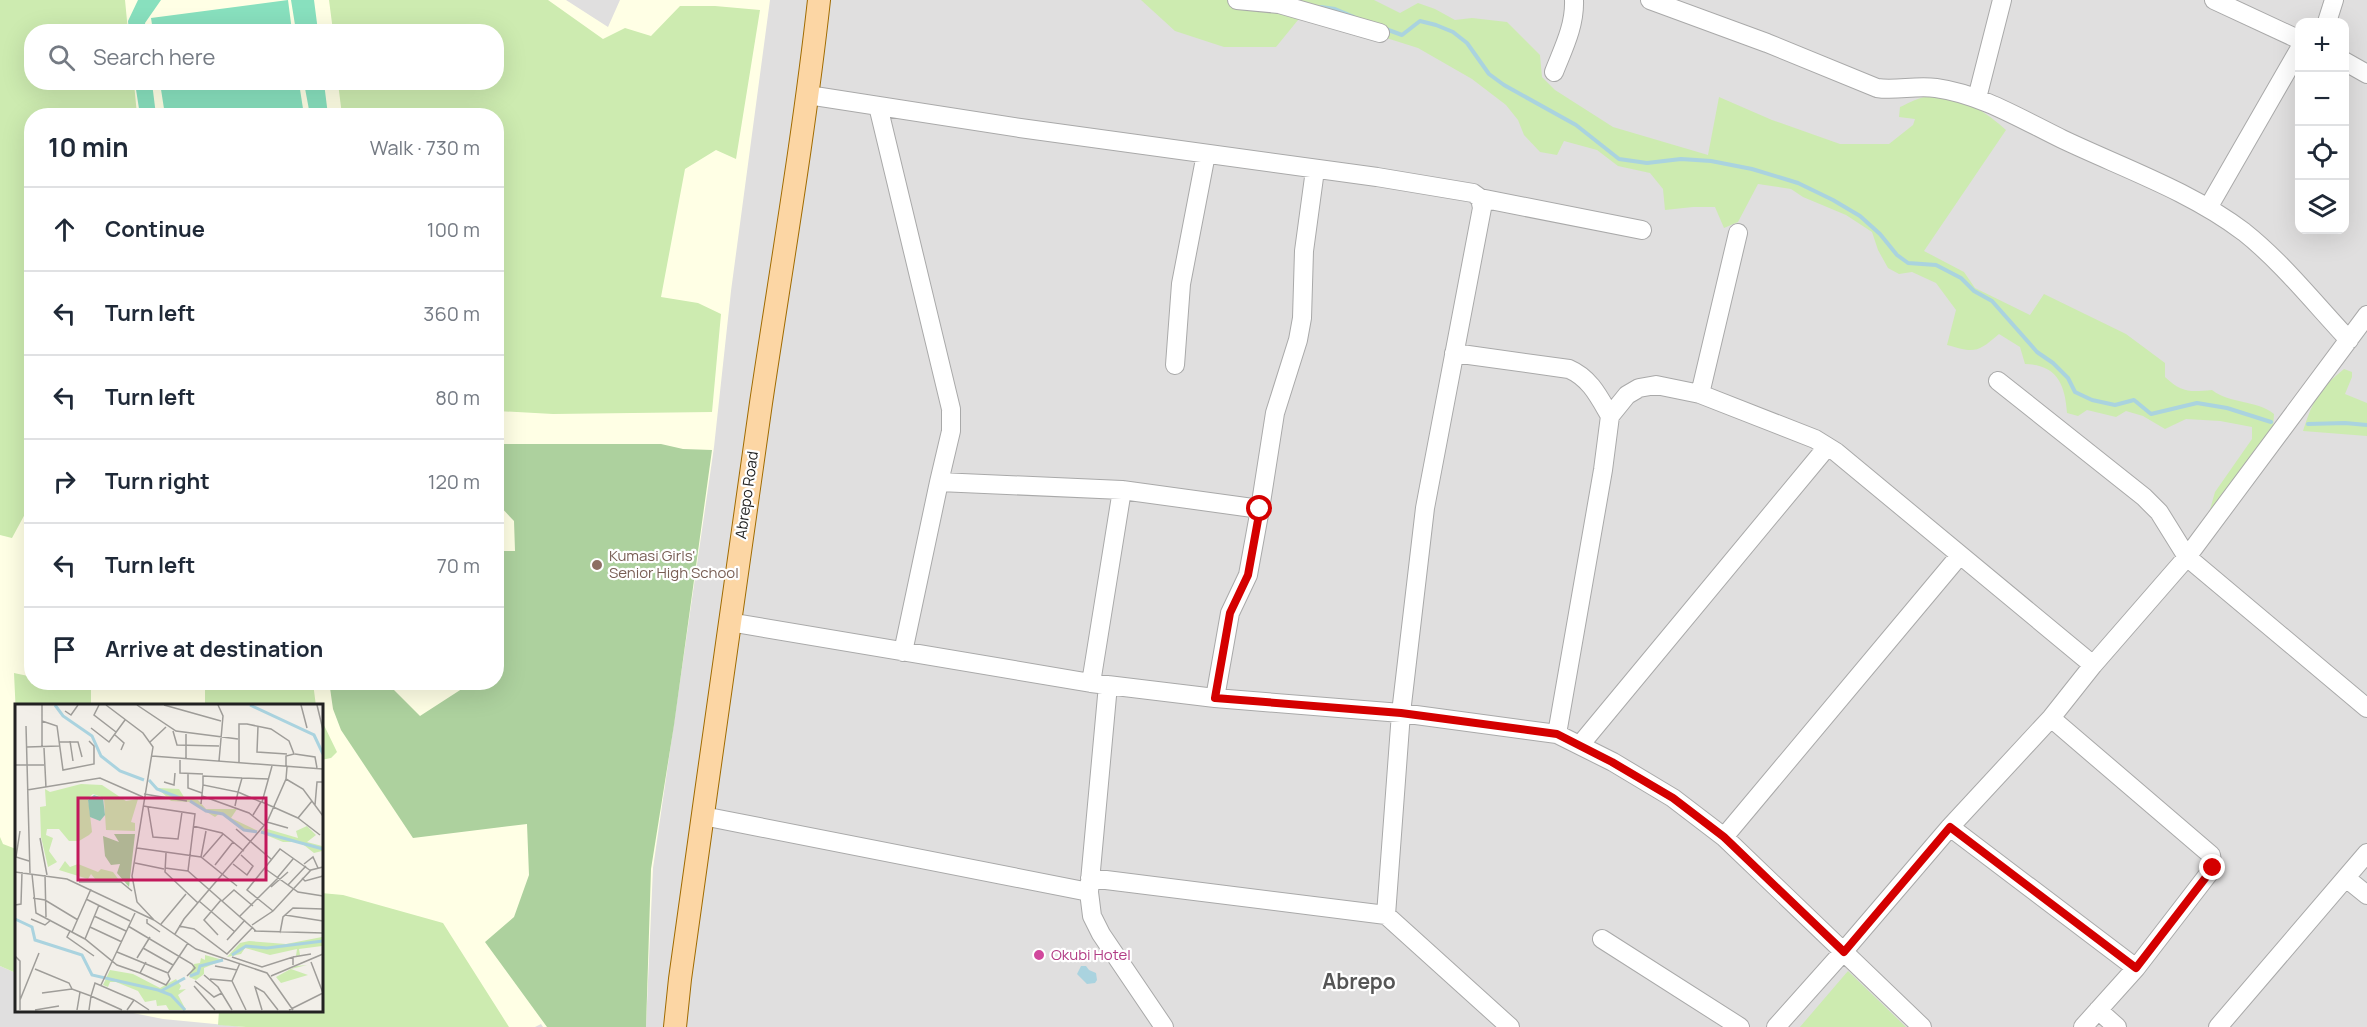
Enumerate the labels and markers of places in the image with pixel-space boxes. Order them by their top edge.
place label: Kumasi Girls' Senior High School [609,545,739,583]
marker: Kumasi Girls' Senior High School [590,558,604,572]
place label: Okubi Hotel [1051,944,1131,965]
marker: Okubi Hotel [1032,948,1046,962]

